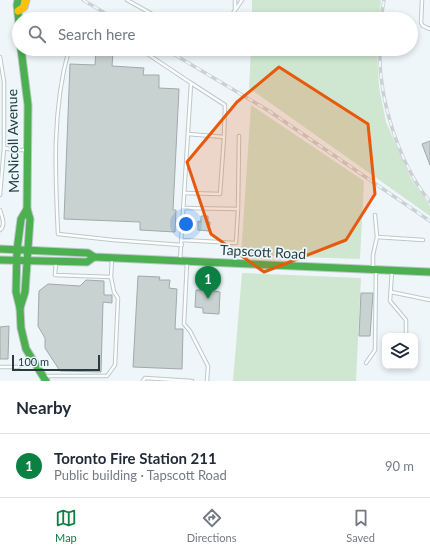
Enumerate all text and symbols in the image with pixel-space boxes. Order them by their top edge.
search box [12,12,418,56]
icon: search [26,23,48,45]
text: Search here [58,25,135,43]
street label: McNicoll Avenue [3,89,22,193]
your location [176,214,196,234]
street label: Tapscott Road [220,241,306,262]
pin: 1 [195,266,221,299]
map controls [382,333,418,369]
button: layers [382,333,418,369]
scale bar [12,353,100,372]
text: 100 m [18,355,49,368]
text: Nearby [16,397,71,418]
text: Toronto Fire Station 211 [54,449,217,467]
text: 1 [25,458,33,474]
text: 90 m [385,458,414,474]
text: Public building · Tapscott Road [54,467,227,483]
tab: Map [55,507,77,544]
tab: Directions [187,507,236,544]
tab: Saved [346,507,375,544]

